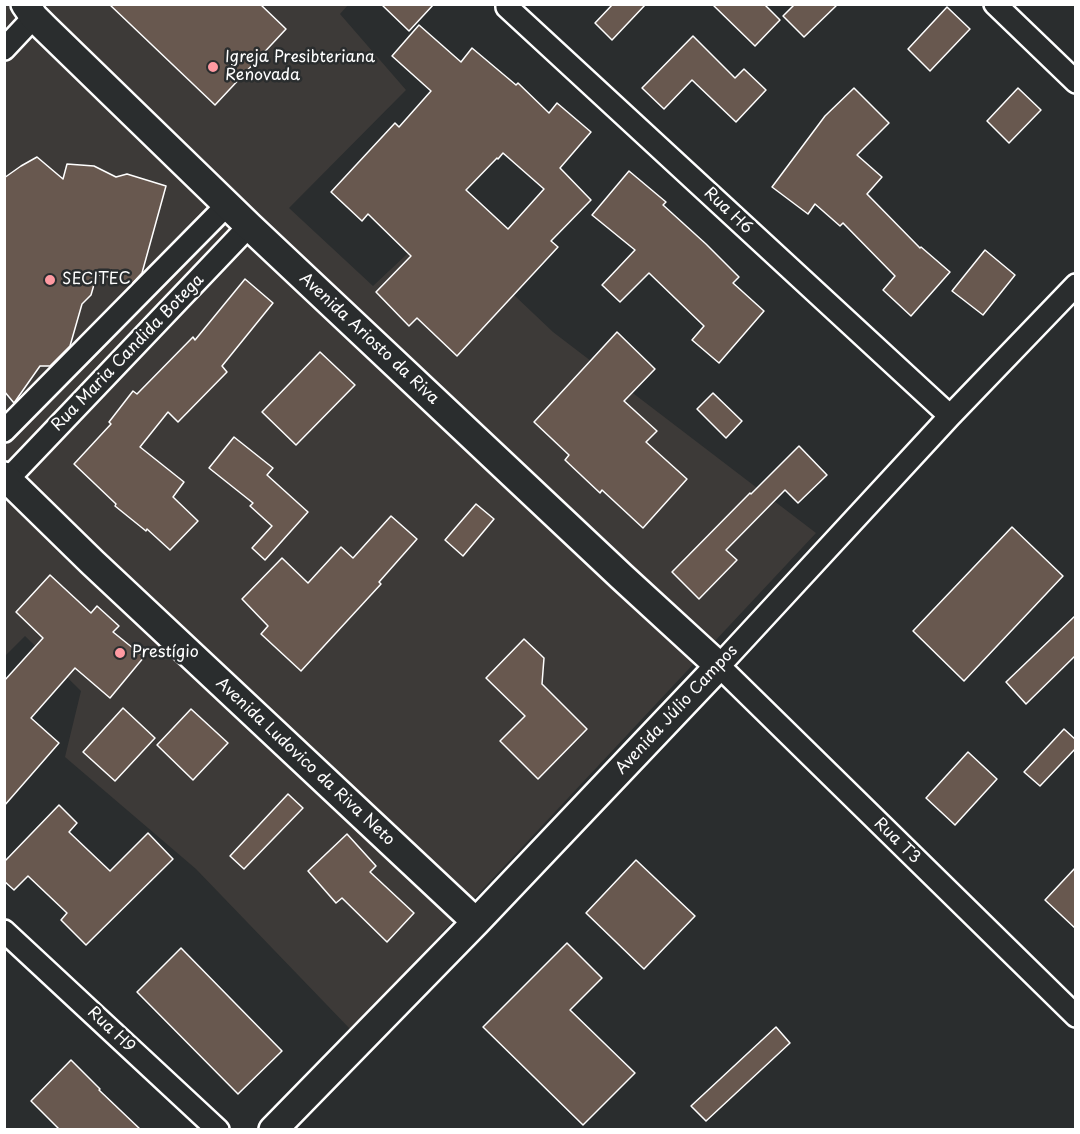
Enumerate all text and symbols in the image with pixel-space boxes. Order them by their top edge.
place label: Igreja Presibteriana Renovada [225,48,375,86]
marker: Igreja Presibteriana Renovada [206,60,220,74]
street label: Rua H6 [700,184,756,238]
street label: Avenida Ariosto da Riva [295,269,443,409]
place label: SECITEC [62,270,131,290]
street label: Rua Maria Candida Botega [48,271,208,435]
marker: SECITEC [43,273,57,287]
street label: Avenida Júlio Campos [612,641,742,779]
place label: Prestígio [132,643,199,663]
marker: Prestígio [113,646,127,660]
street label: Avenida Ludovico da Riva Neto [212,674,398,850]
street label: Rua T3 [870,814,924,868]
street label: Rua H9 [83,1003,139,1057]

